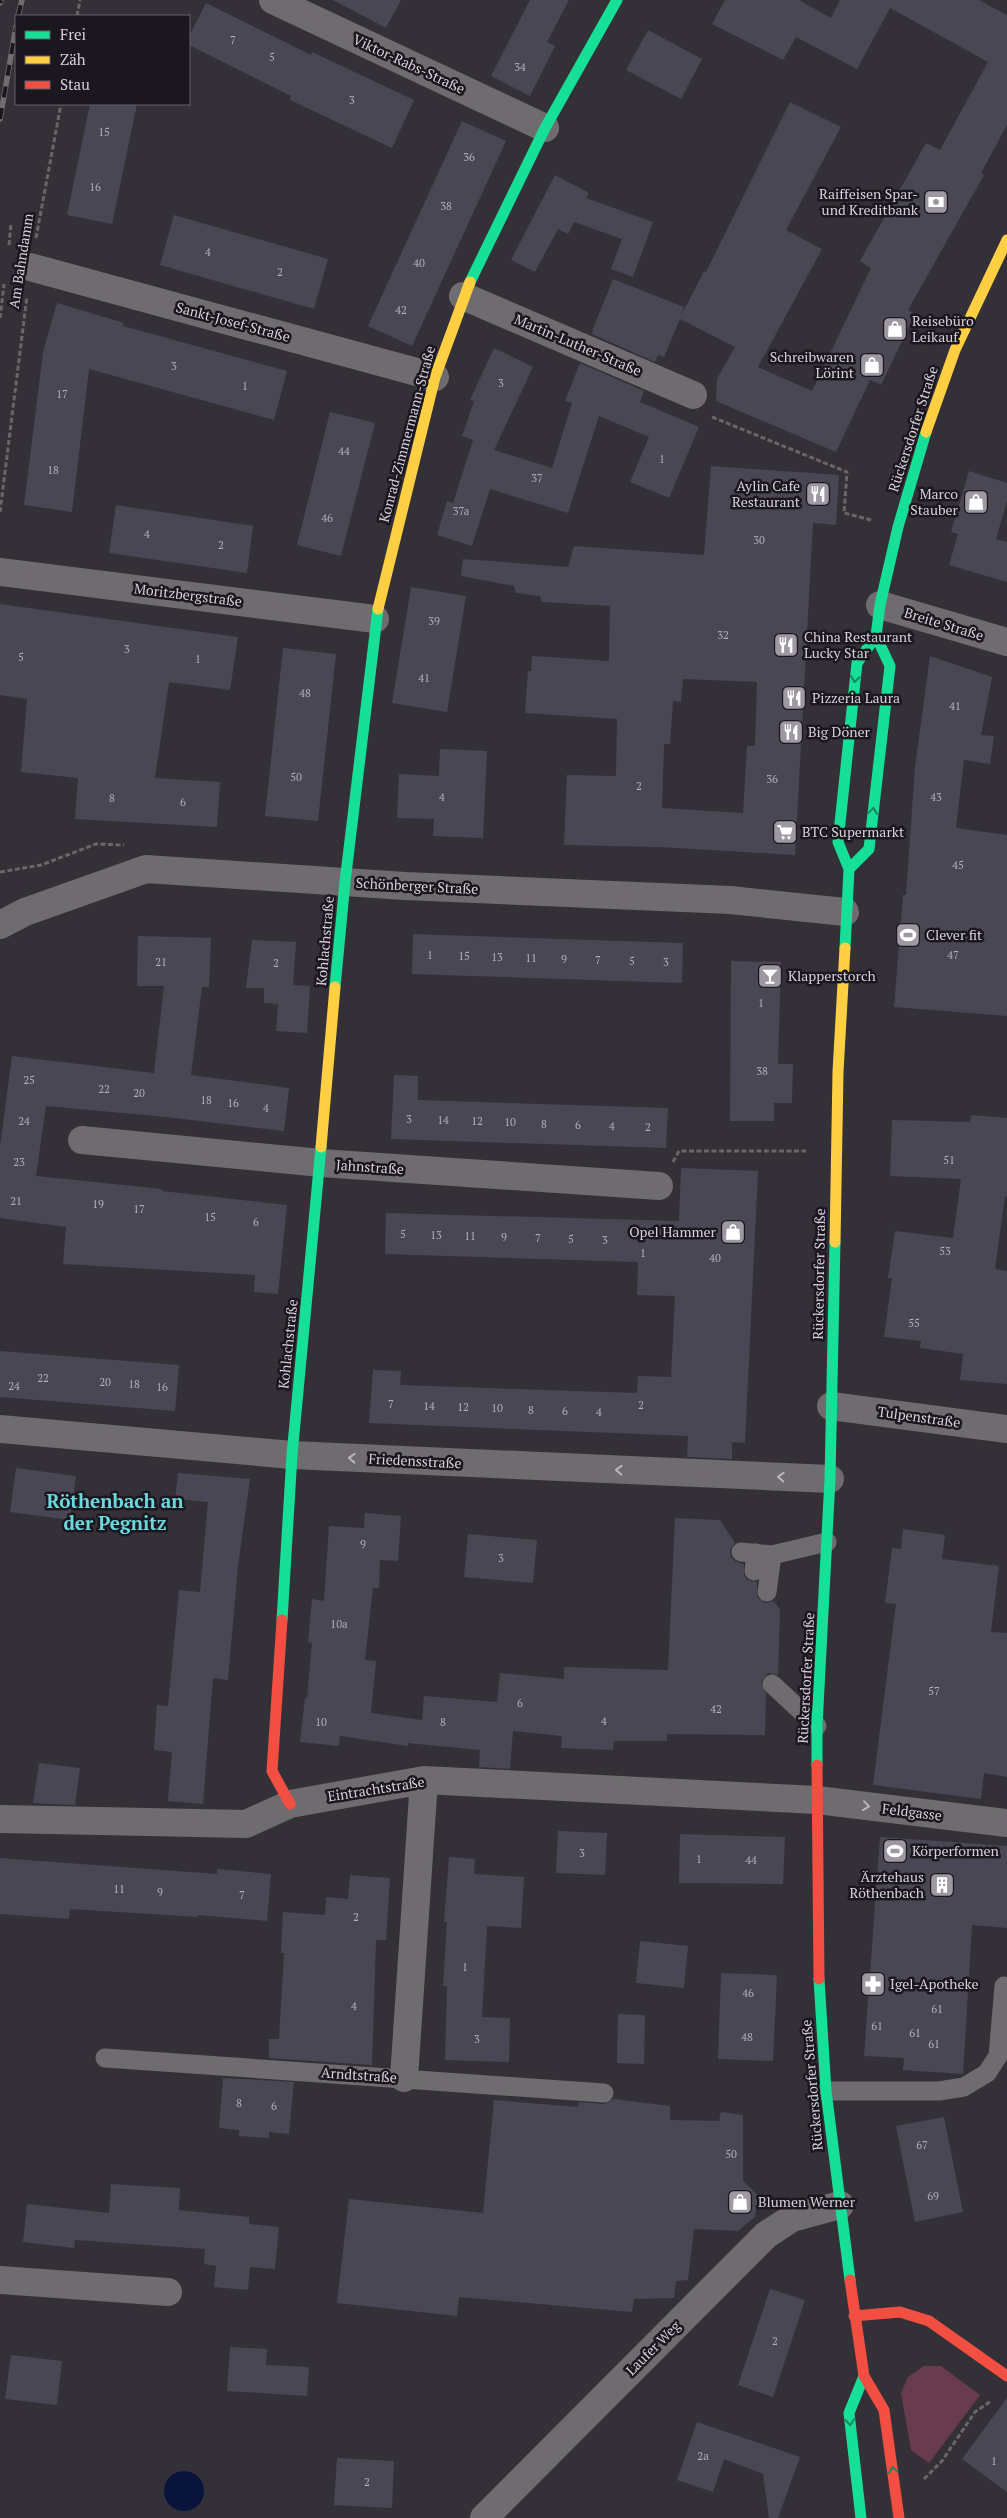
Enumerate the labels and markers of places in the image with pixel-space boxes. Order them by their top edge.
place label: Raiffeisen Spar- und Kreditbank [819,184,919,219]
bank icon: Raiffeisen Spar- und Kreditbank [923,189,949,215]
place label: Reisebüro Leikauf [912,311,974,346]
shop icon: Reisebüro Leikauf [882,316,908,342]
place label: Schreibwaren Lörint [770,347,855,382]
shop icon: Schreibwaren Lörint [859,352,885,378]
place label: Aylin Cafe Restaurant [732,476,801,511]
restaurant icon: Aylin Cafe Restaurant [805,481,831,507]
place label: Marco Stauber [910,484,959,519]
shop icon: Marco Stauber [963,489,989,515]
place label: China Restaurant Lucky Star [804,627,913,662]
restaurant icon: China Restaurant Lucky Star [773,632,799,658]
restaurant icon: Pizzeria Laura [781,685,807,711]
place label: Pizzeria Laura [812,688,900,707]
restaurant icon: Big Döner [778,719,804,745]
place label: Big Döner [808,722,871,741]
supermarket icon: BTC Supermarkt [772,819,798,845]
place label: BTC Supermarkt [802,822,905,841]
sports icon: Clever fit [895,922,921,948]
place label: Clever fit [926,925,983,944]
bar icon: Klapperstorch [757,963,783,989]
place label: Klapperstorch [788,966,876,985]
shop icon: Opel Hammer [720,1219,746,1245]
place label: Opel Hammer [629,1222,717,1241]
sports icon: Körperformen [882,1838,908,1864]
place label: Körperformen [912,1841,1000,1860]
place label: Ärztehaus Röthenbach [850,1867,924,1902]
building icon: Ärztehaus Röthenbach [929,1872,955,1898]
pharmacy icon: Igel-Apotheke [860,1971,886,1997]
place label: Igel-Apotheke [890,1974,979,1993]
shop icon: Blumen Werner [727,2189,753,2215]
place label: Blumen Werner [758,2192,856,2211]

